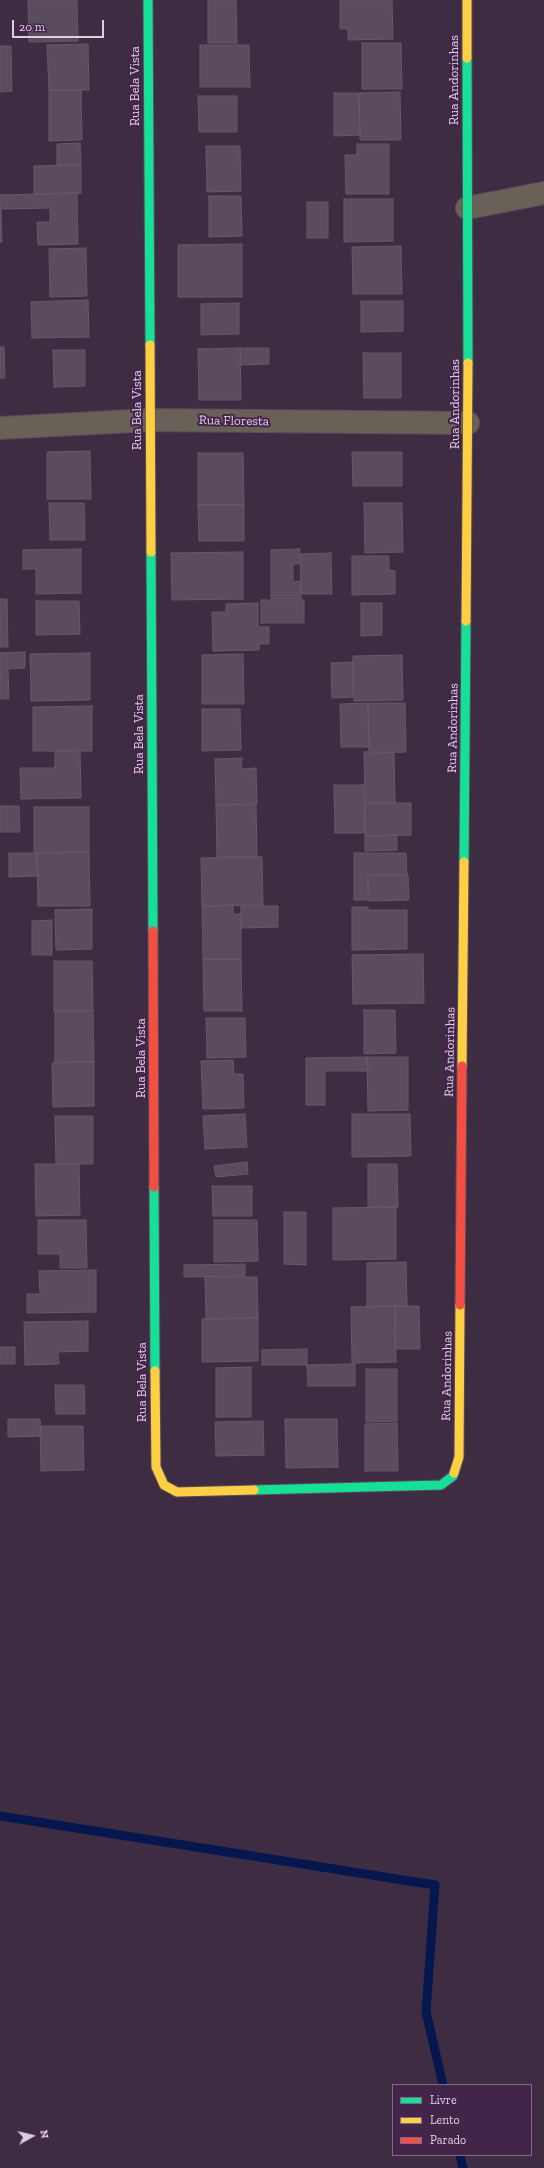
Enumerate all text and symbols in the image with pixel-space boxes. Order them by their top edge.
scale bar [14,12,106,38]
text: 20 m [19,20,45,34]
street label: Rua Andorinhas [446,35,462,125]
street label: Rua Bela Vista [127,46,143,126]
street label: Rua Andorinhas [447,359,463,449]
street label: Rua Bela Vista [129,370,145,450]
street label: Rua Floresta [199,413,269,429]
street label: Rua Andorinhas [444,683,462,773]
street label: Rua Bela Vista [131,694,147,774]
street label: Rua Andorinhas [441,1007,459,1097]
street label: Rua Bela Vista [133,1018,149,1098]
street label: Rua Andorinhas [438,1331,456,1421]
street label: Rua Bela Vista [134,1342,150,1422]
legend [392,2084,532,2156]
text: Livre [430,2093,457,2107]
text: Lento [430,2113,460,2127]
north arrow [12,2116,52,2156]
text: N [37,2129,51,2139]
text: Parado [430,2133,466,2147]

